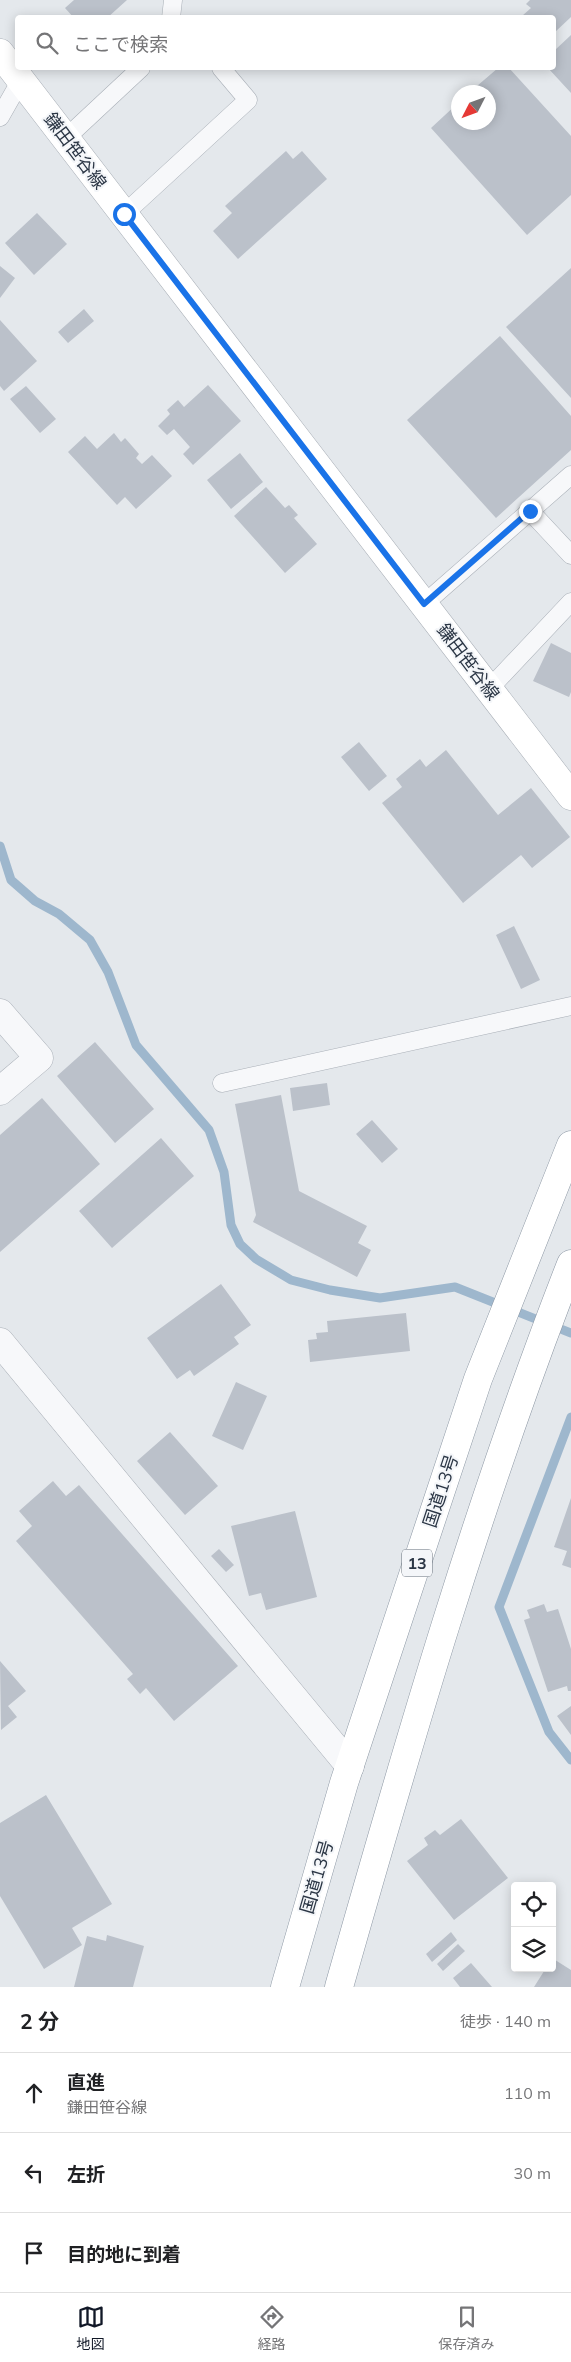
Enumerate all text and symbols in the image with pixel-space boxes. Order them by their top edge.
search box [15,15,556,70]
icon: search [33,29,61,57]
text: ここで検索 [73,32,168,56]
north arrow [451,85,496,130]
street label: 鎌田笹谷線 [39,108,112,194]
route start [113,203,136,226]
route end [519,500,542,523]
street label: 鎌田笹谷線 [432,619,505,705]
street label: 国道13号 [418,1451,463,1530]
road number: 13 [402,1550,432,1576]
street label: 国道13号 [295,1837,338,1916]
map controls [511,1882,556,1972]
button: locate [511,1882,556,1927]
button: layers [511,1927,556,1972]
text: 2 分 [20,2008,59,2034]
text: 徒歩 · 140 m [460,2011,551,2031]
text: 直進 [67,2070,105,2094]
icon: ahead [20,2079,48,2107]
text: 110 m [504,2083,551,2103]
text: 鎌田笹谷線 [67,2097,147,2117]
icon: left [20,2159,48,2187]
text: 左折 [67,2162,105,2186]
text: 30 m [514,2163,551,2183]
icon: arrive [20,2239,48,2267]
text: 目的地に到着 [67,2242,181,2266]
tab: 地図 [77,2303,105,2353]
tab: 経路 [258,2303,286,2353]
tab: 保存済み [439,2303,495,2353]

